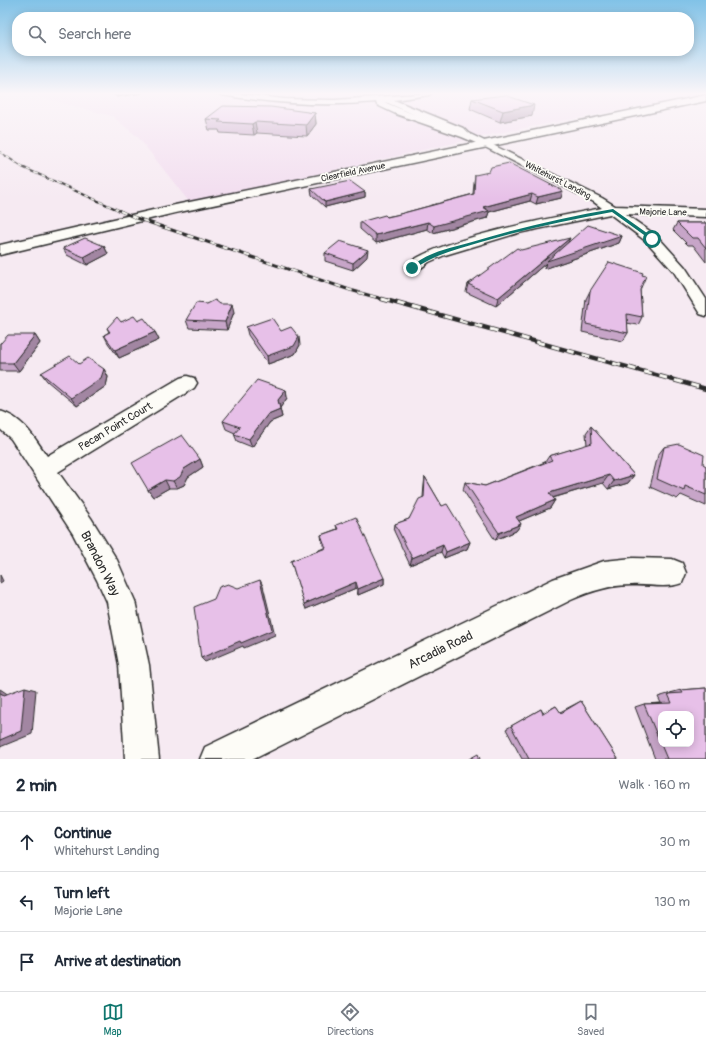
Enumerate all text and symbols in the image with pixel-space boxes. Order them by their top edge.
search box [12,12,694,56]
icon: search [26,23,48,45]
text: Search here [58,25,131,44]
street label: Whitehurst Landing [523,159,593,202]
street label: Clearfield Avenue [320,160,387,185]
street label: Majorie Lane [639,207,687,218]
route start [643,230,661,248]
route end [403,259,421,277]
street label: Pecan Point Court [76,399,155,454]
street label: Brandon Way [77,528,124,599]
street label: Arcadia Road [405,627,475,672]
map controls [658,711,694,747]
button: locate [658,711,694,747]
text: 2 min [16,775,57,796]
text: Walk · 160 m [619,777,690,793]
text: Continue [54,824,112,843]
icon: ahead [16,831,38,853]
text: 30 m [660,834,690,850]
text: Whitehurst Landing [54,843,159,859]
text: Turn left [54,884,110,903]
icon: left [16,891,38,913]
text: 130 m [654,894,690,910]
text: Majorie Lane [54,903,122,919]
icon: arrive [16,951,38,973]
text: Arrive at destination [54,952,181,971]
tab: Map [102,1001,124,1038]
tab: Directions [327,1001,374,1038]
tab: Saved [577,1001,604,1038]

